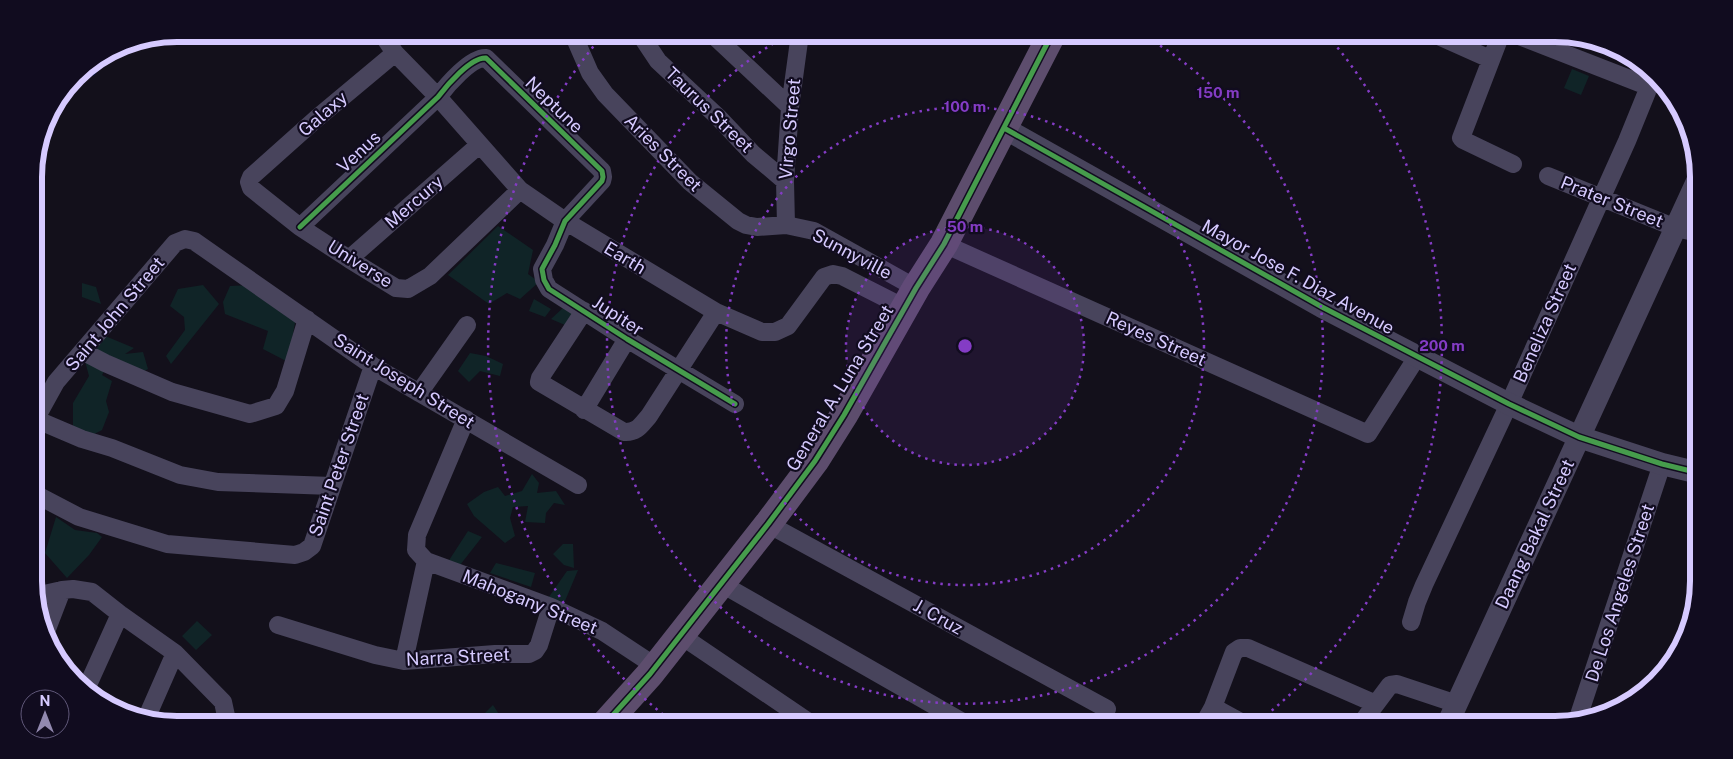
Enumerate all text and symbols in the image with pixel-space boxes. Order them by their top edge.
street label: Taurus Street [661,63,758,157]
street label: Neptune [521,72,588,137]
street label: Virgo Street [775,78,804,180]
text: 150 m [1196,84,1240,101]
street label: Galaxy [294,86,352,141]
text: 100 m [944,98,986,115]
street label: Aries Street [620,110,706,196]
street label: Venus [333,126,385,177]
street label: Mercury [380,170,447,233]
street label: Prater Street [1558,171,1667,232]
street label: Mayor Jose F. Diaz Avenue [1198,215,1398,338]
text: 50 m [947,218,983,235]
street label: Sunnyville [809,224,896,283]
street label: Universe [324,235,397,292]
street label: Earth [600,237,650,278]
street label: Saint John Street [61,252,169,375]
street label: Beneliza Street [1509,260,1580,386]
street label: Jupiter [589,291,648,340]
street label: General A. Luna Street [782,301,897,475]
street label: Reyes Street [1103,307,1210,370]
street label: Saint Joseph Street [330,329,479,433]
centre of rings [956,337,974,355]
text: 200 m [1419,337,1465,354]
street label: Saint Peter Street [304,391,373,539]
street label: Daang Bakal Street [1491,456,1578,612]
street label: De Los Angeles Street [1581,501,1658,685]
street label: Mahogany Street [460,565,601,638]
street label: J. Cruz [910,594,967,639]
street label: Narra Street [405,643,511,670]
north arrow [20,689,70,739]
text: N [40,693,50,709]

